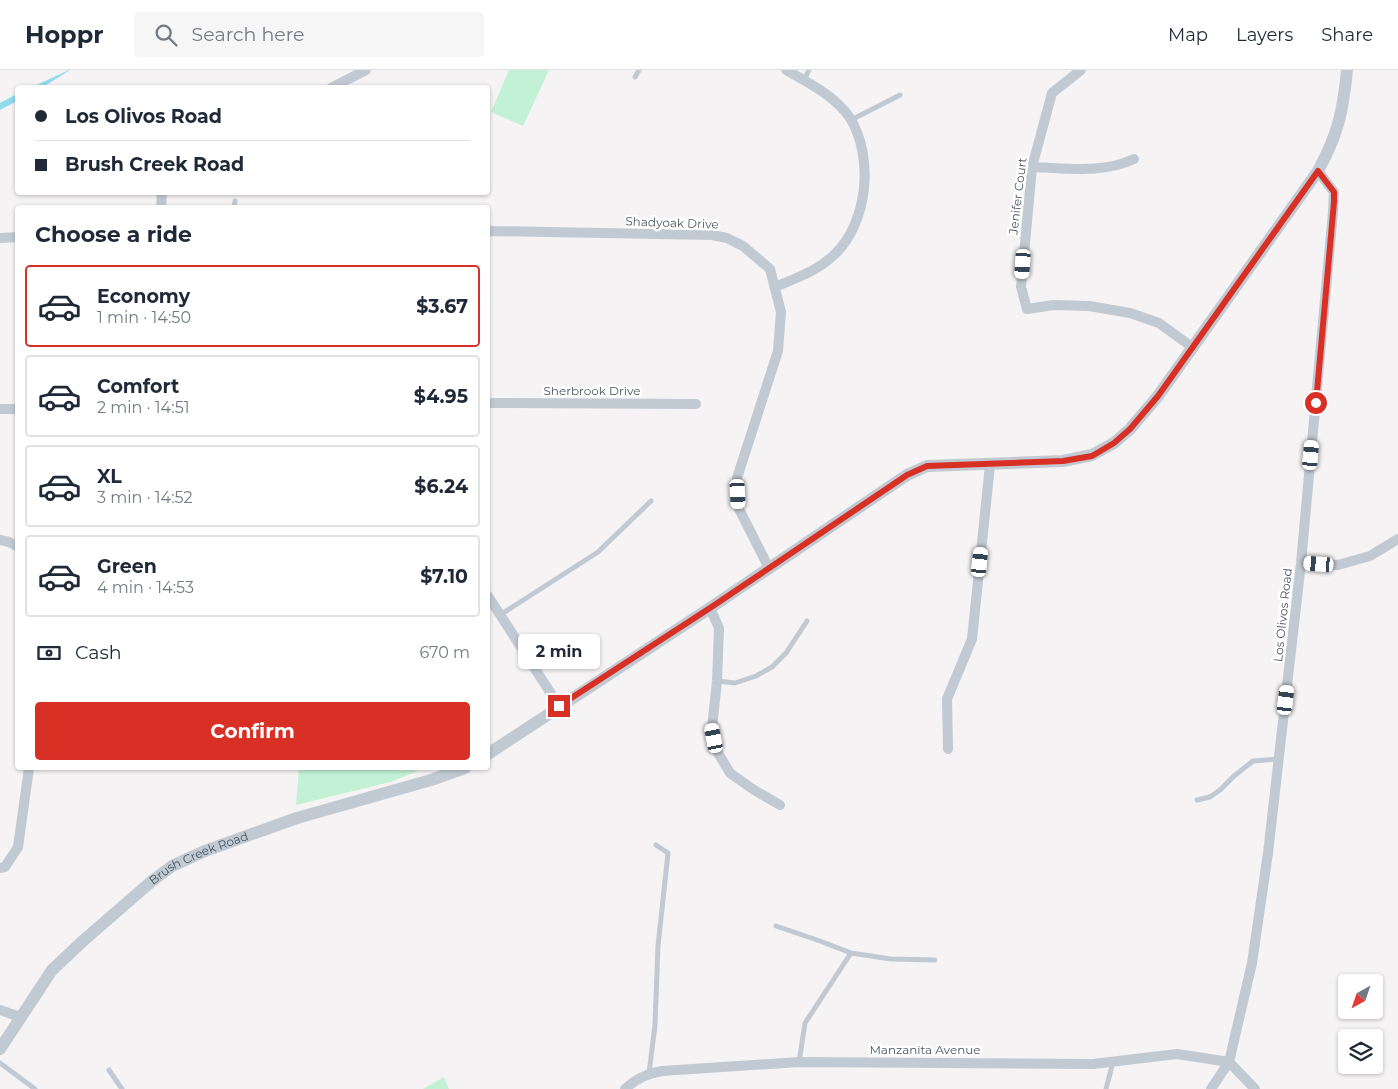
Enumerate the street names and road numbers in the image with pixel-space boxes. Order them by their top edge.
street label: Jenifer Court [1005,156,1030,236]
street label: Shadyoak Drive [625,213,719,232]
street label: Sherbrook Drive [543,383,641,398]
street label: Los Olivos Road [1270,567,1295,663]
street label: Brush Creek Road [146,828,250,888]
street label: Manzanita Avenue [869,1042,981,1057]

